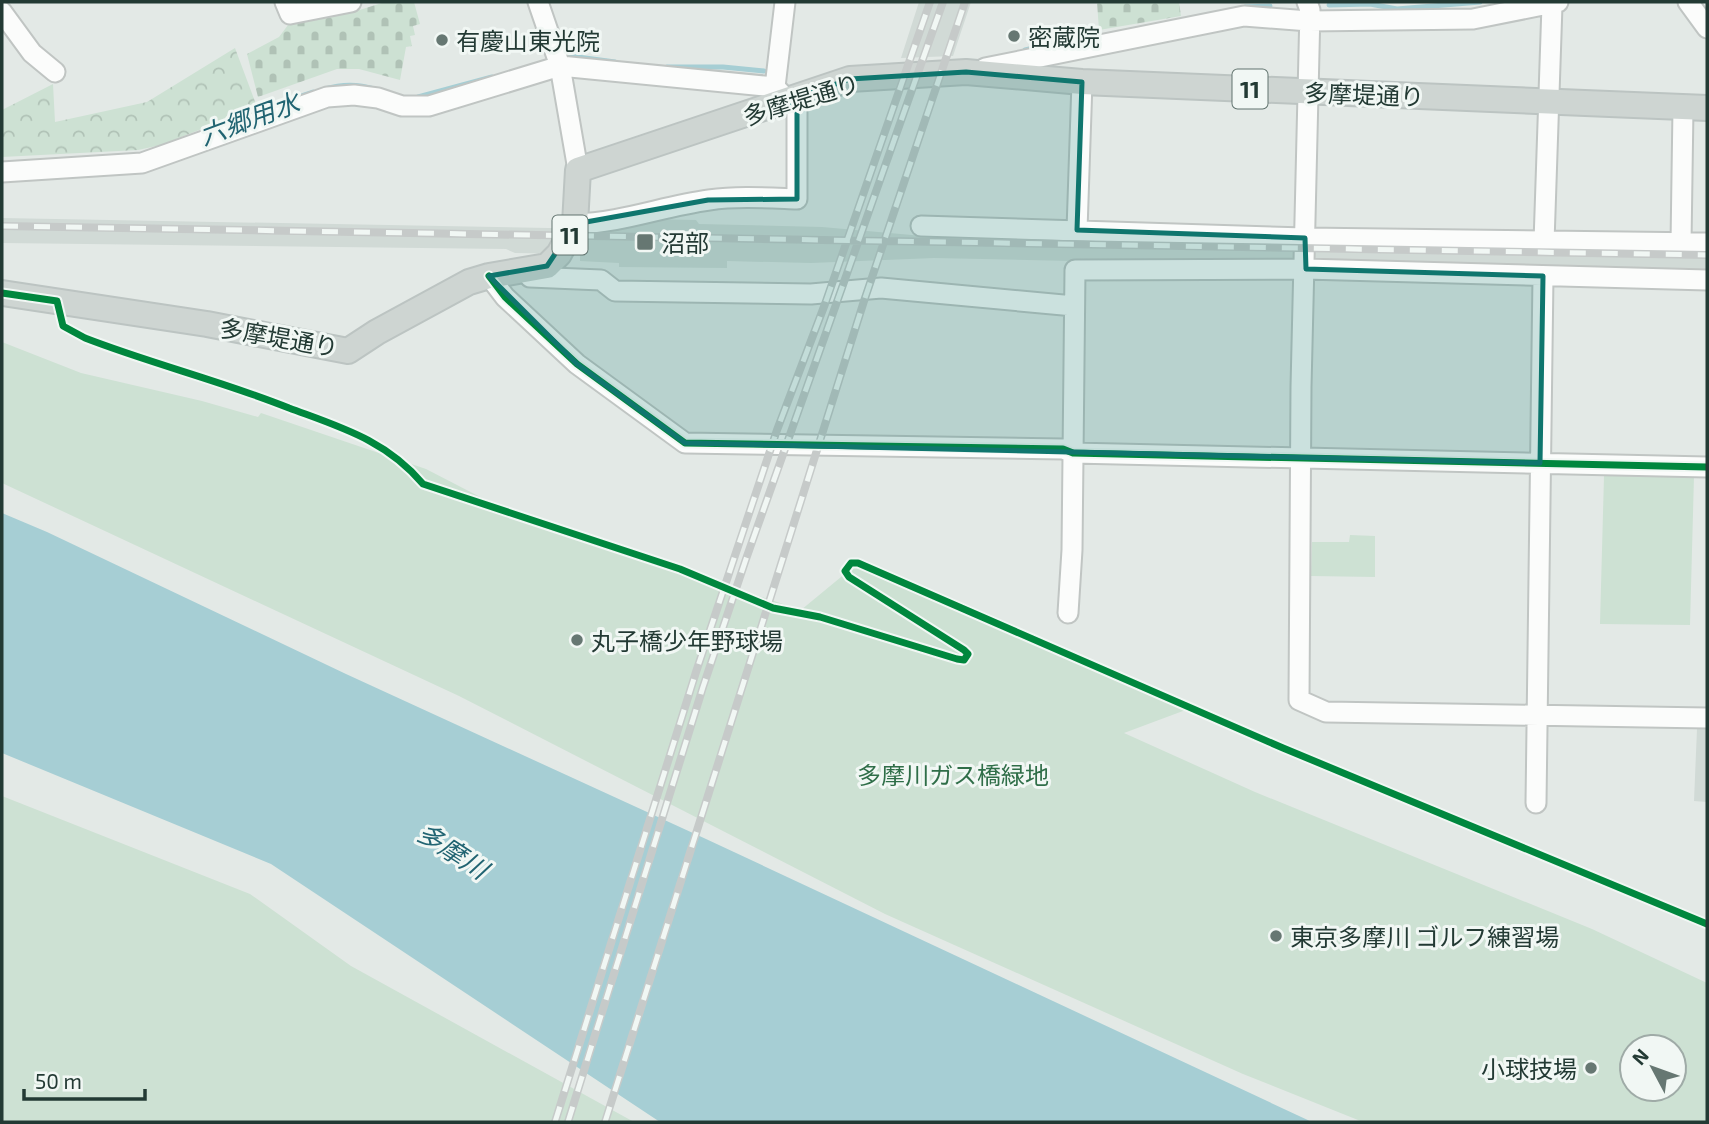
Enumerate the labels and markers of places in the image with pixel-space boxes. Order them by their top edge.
place label: 密蔵院 [1028,22,1100,51]
place label: 有慶山東光院 [456,26,600,55]
marker: 密蔵院 [1006,28,1022,44]
marker: 有慶山東光院 [434,32,450,48]
place label: 沼部 [661,228,709,257]
marker: 沼部 [635,232,655,252]
place label: 丸子橋少年野球場 [591,626,783,655]
marker: 丸子橋少年野球場 [569,632,585,648]
place label: 東京多摩川 ゴルフ練習場 [1290,922,1559,951]
marker: 東京多摩川 ゴルフ練習場 [1268,928,1284,944]
place label: 小球技場 [1481,1054,1577,1083]
marker: 小球技場 [1583,1060,1599,1076]

